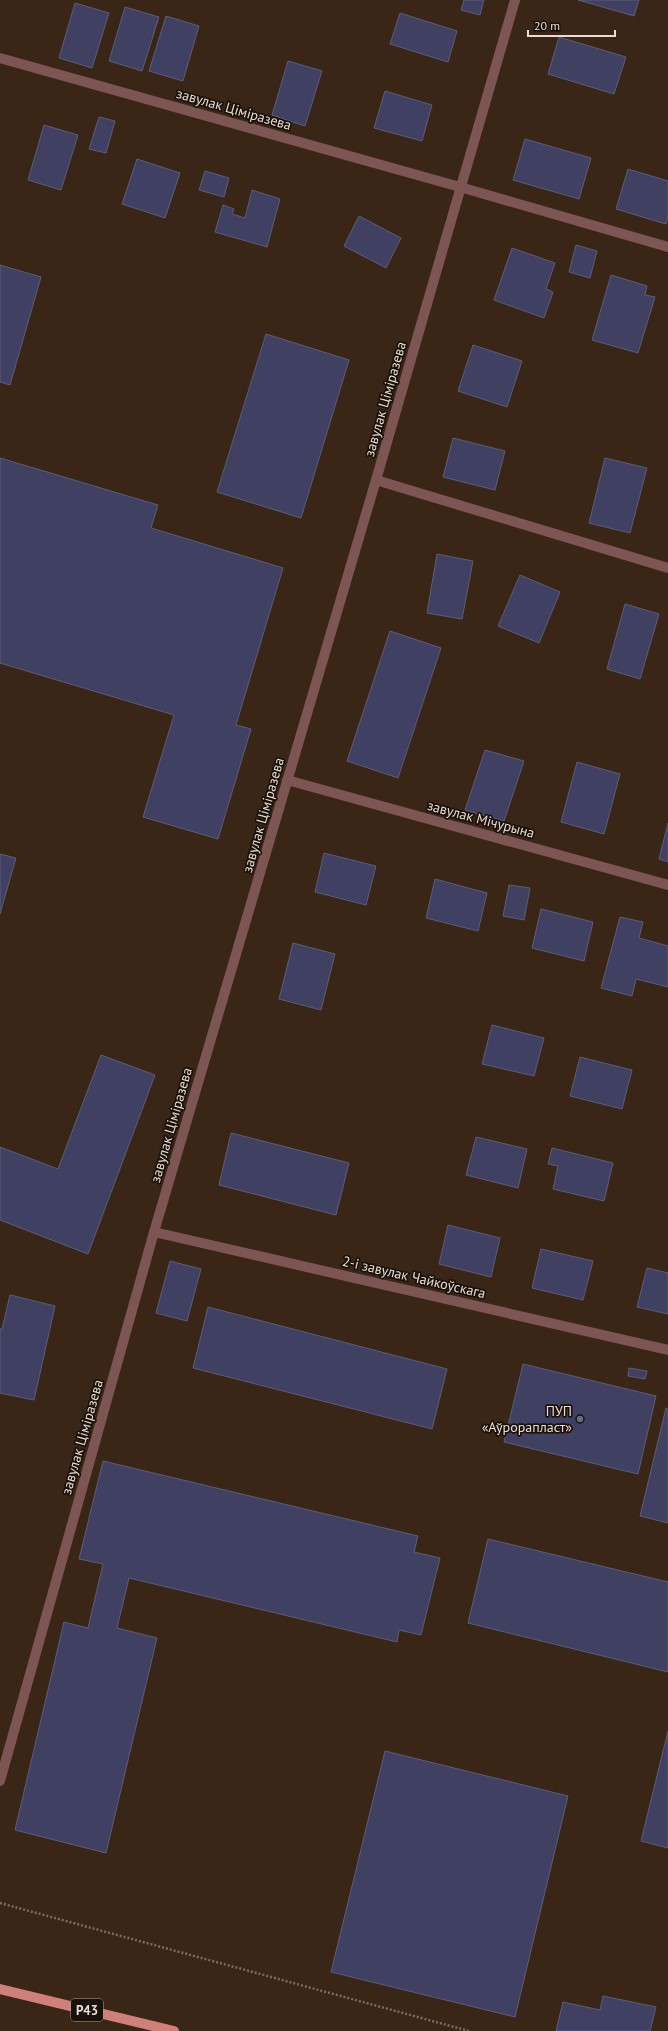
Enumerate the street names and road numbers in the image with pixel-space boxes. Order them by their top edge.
street label: завулак Ціміразева [174,84,294,134]
street label: завулак Ціміразева [360,339,410,459]
street label: завулак Ціміразева [238,755,288,875]
street label: завулак Мічурына [425,796,537,842]
street label: завулак Ціміразева [146,1065,196,1185]
street label: 2-і завулак Чайкоўскага [341,1252,487,1302]
street label: завулак Ціміразева [57,1377,107,1497]
road number: Р43 [71,1999,103,2021]

